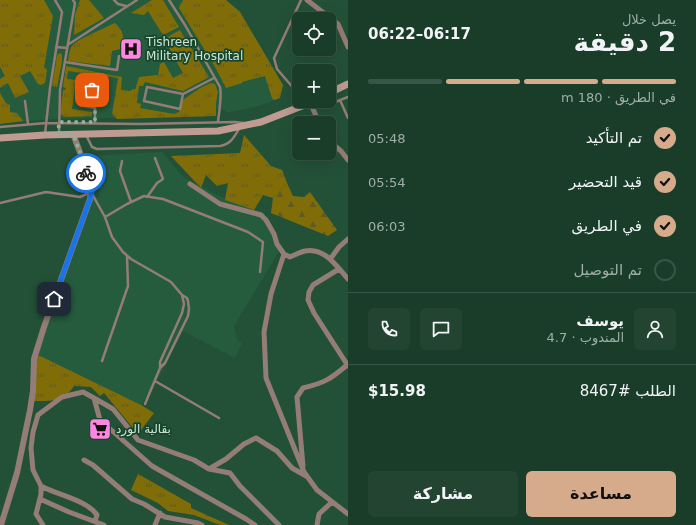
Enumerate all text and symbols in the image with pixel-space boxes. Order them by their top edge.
map controls [292,12,336,160]
button: locate [292,12,336,56]
text: يصل خلال [622,12,676,27]
text: 06:17–06:22 [368,25,471,43]
text: 2 دقيقة [573,27,676,57]
place label: Tishreen Military Hospital [145,35,243,63]
hospital icon: Tishreen Military Hospital [118,36,144,62]
button: + [292,64,336,108]
pin [75,73,109,107]
icon: bag [81,79,103,101]
text: في الطريق · 180 m [561,90,676,105]
button: − [292,116,336,160]
icon: check [654,127,676,149]
text: تم التأكيد [586,129,642,147]
text: 05:48 [368,131,405,146]
courier [66,153,106,193]
icon: bike [75,162,97,184]
icon: check [654,171,676,193]
text: قيد التحضير [569,173,642,191]
text: 05:54 [368,175,405,190]
icon: check [654,215,676,237]
text: في الطريق [572,217,642,235]
text: 06:03 [368,219,405,234]
text: تم التوصيل [573,261,642,279]
pin [37,282,71,316]
icon: home [43,288,65,310]
button: phone [368,308,410,350]
button: chat [420,308,462,350]
button: person [634,308,676,350]
text: يوسف [576,312,624,330]
text: المندوب · 4.7 [547,330,624,345]
text: $15.98 [368,382,426,400]
text: الطلب #8467 [580,382,676,400]
supermarket icon: بقالية الورد [87,416,113,442]
place label: بقالية الورد [116,422,171,437]
button: مشاركة [368,471,518,517]
button: مساعدة [526,471,676,517]

